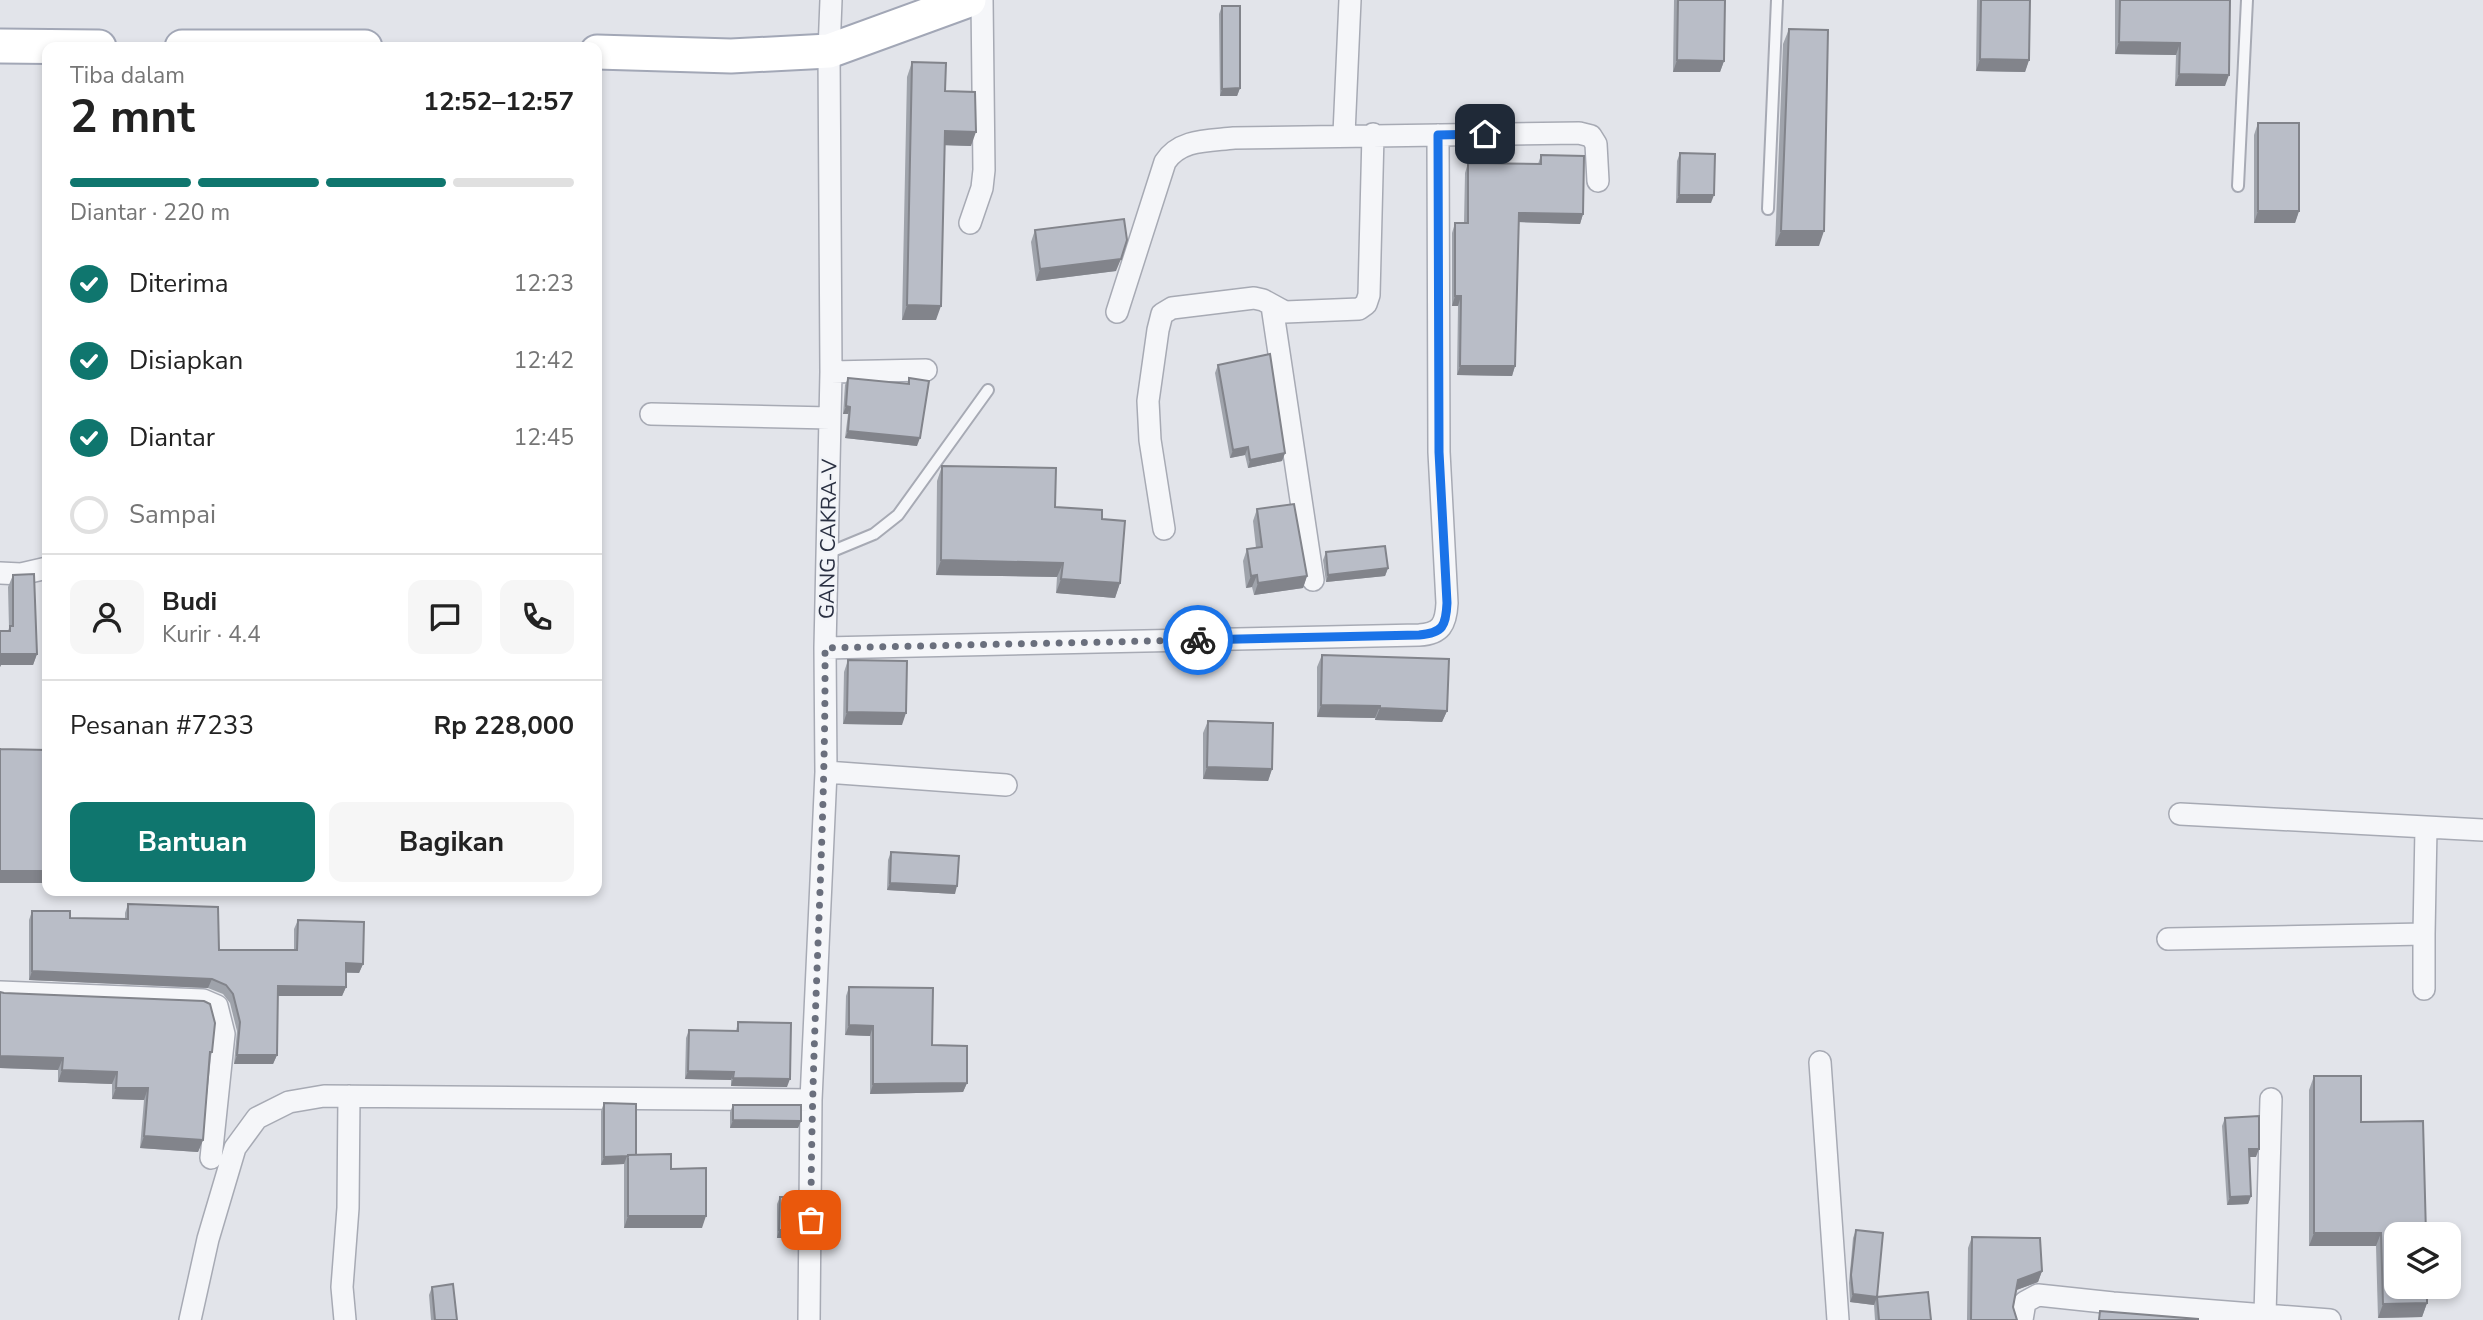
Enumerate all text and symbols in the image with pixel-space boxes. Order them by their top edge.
text: Tiba dalam [70,60,185,91]
text: 12:52–12:57 [423,84,574,119]
text: 2 mnt [70,85,195,148]
pin [1455,104,1515,164]
icon: home [1466,115,1504,153]
text: Diantar · 220 m [70,197,230,228]
icon: check [70,265,108,303]
text: Diterima [129,266,229,301]
text: 12:23 [514,268,574,299]
icon: check [70,342,108,380]
text: Disiapkan [129,343,243,378]
text: 12:42 [514,345,574,376]
icon: check [70,419,108,457]
text: Diantar [129,420,215,455]
text: 12:45 [514,422,574,453]
street label: GANG CAKRA-V [813,458,843,619]
text: Sampai [129,497,216,532]
button: person [70,580,144,654]
button: chat [408,580,482,654]
button: phone [500,580,574,654]
text: Budi [162,584,217,619]
courier [1163,605,1233,675]
text: Kurir · 4.4 [162,619,261,650]
icon: bike [1179,621,1217,659]
text: Pesanan #7233 [70,708,254,743]
text: Rp 228,000 [433,708,574,743]
button: Bantuan [70,802,315,882]
button: Bagikan [329,802,574,882]
pin [781,1190,841,1250]
icon: bag [792,1201,830,1239]
map controls [2384,1222,2461,1299]
button: layers [2384,1222,2461,1299]

